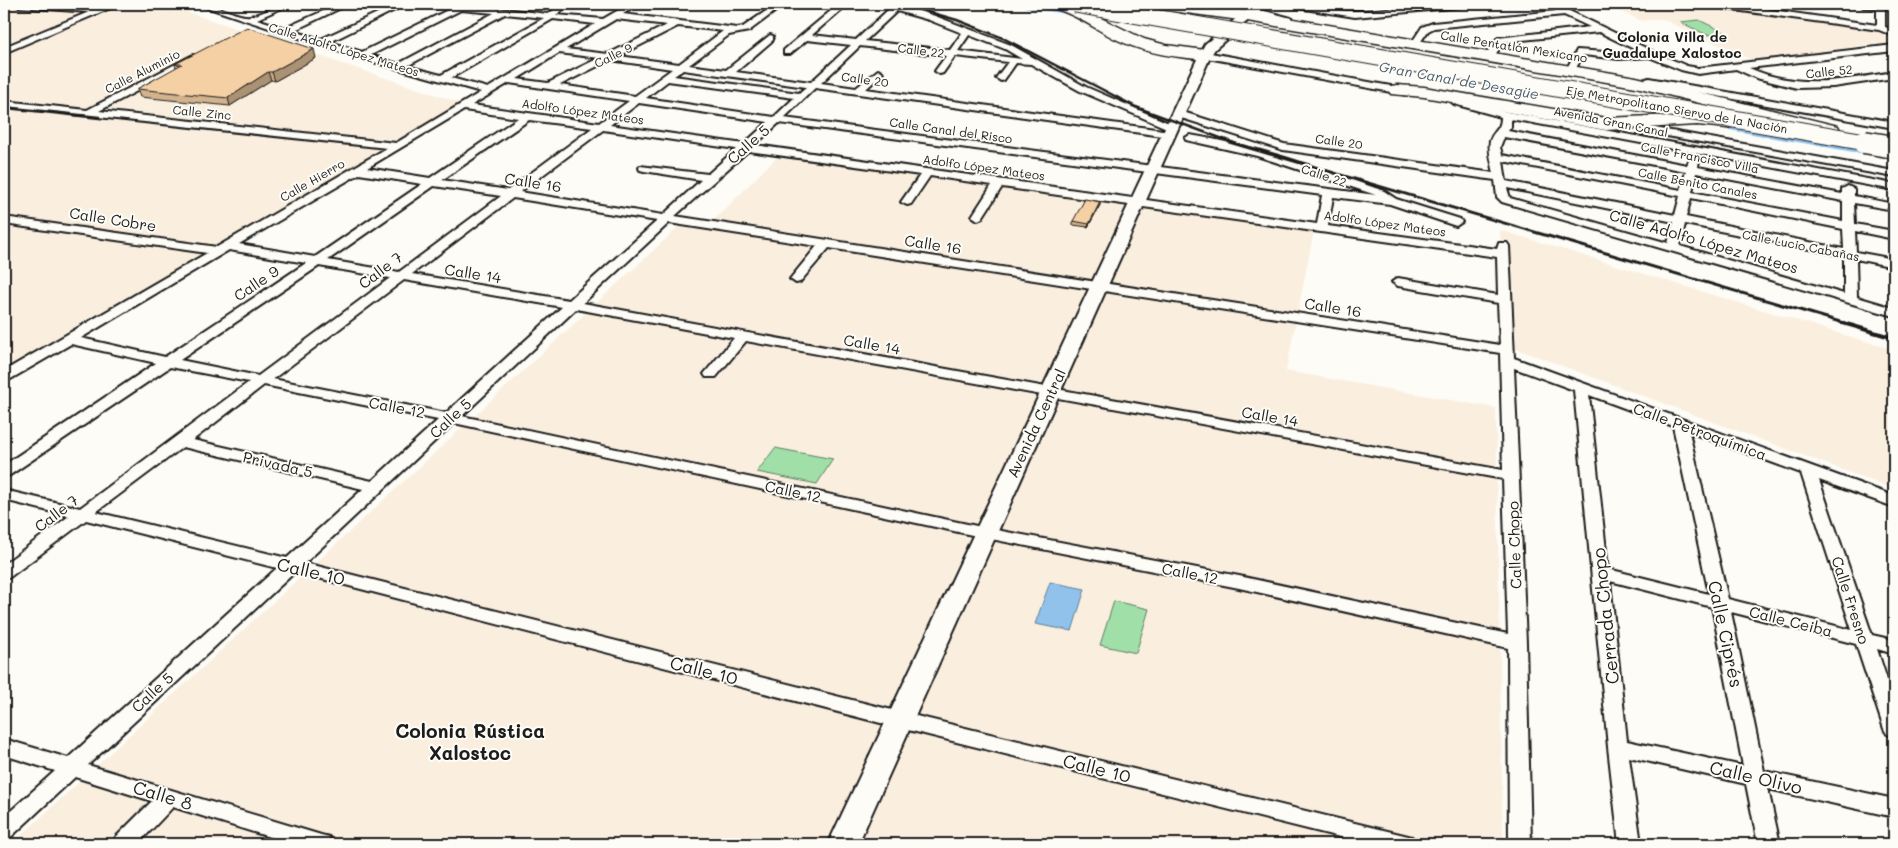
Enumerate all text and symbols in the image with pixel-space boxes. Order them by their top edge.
street label: Calle Adolfo López Mateos [267,18,421,80]
street label: Calle Pentatlón Mexicano [1439,26,1589,66]
district label: Colonia Villa de Guadalupe Xalostoc [1602,27,1742,62]
street label: Calle 9 [591,39,635,71]
street label: Calle 22 [897,39,945,61]
street label: Calle Aluminio [102,45,182,97]
water label: Gran Canal de Desagüe [1378,57,1540,103]
street label: Calle 52 [1805,61,1853,81]
street label: Calle 20 [840,68,890,90]
street label: Eje Metropolitano Siervo de la Nación [1565,82,1789,136]
street label: Adolfo López Mateos [521,95,645,128]
street label: Calle Zinc [172,101,232,123]
street label: Avenida Gran Canal [1552,102,1670,140]
street label: Calle Canal del Risco [889,113,1013,147]
street label: Calle 5 [722,120,774,168]
street label: Calle 20 [1314,130,1364,152]
street label: Calle Francisco Villa [1640,138,1760,176]
street label: Adolfo López Mateos [922,151,1046,184]
street label: Calle Hierro [277,155,347,205]
street label: Calle 22 [1299,160,1349,190]
street label: Calle Benito Canales [1637,164,1759,202]
street label: Calle 16 [503,168,563,196]
street label: Calle Cobre [68,202,158,236]
street label: Calle Adolfo López Mateos [1607,204,1801,278]
street label: Adolfo López Mateos [1323,207,1447,240]
street label: Calle Lucio Cabañas [1741,226,1861,264]
street label: Calle 16 [903,230,963,258]
street label: Calle 7 [354,247,406,293]
street label: Calle 14 [443,259,503,287]
street label: Calle 9 [229,261,283,305]
street label: Calle 16 [1303,293,1363,321]
street label: Calle 14 [842,329,902,359]
street label: Avenida Central [1002,365,1070,481]
street label: Calle 12 [367,392,427,422]
street label: Calle 5 [425,393,475,443]
street label: Calle Petroquímica [1631,398,1769,464]
street label: Calle 14 [1240,401,1300,431]
street label: Privada 5 [241,446,315,482]
street label: Calle 12 [763,475,823,507]
street label: Calle 7 [30,490,82,536]
street label: Calle Chopo [1502,501,1526,589]
street label: Cerrada Chopo [1586,546,1624,685]
street label: Calle 10 [275,552,347,590]
street label: Calle Fresno [1827,553,1875,647]
street label: Calle 12 [1160,558,1220,588]
street label: Calle Ciprés [1703,578,1749,690]
street label: Calle Ceiba [1747,601,1835,641]
street label: Calle 10 [668,650,740,690]
street label: Calle 5 [127,667,177,717]
district label: Colonia Rústica Xalostoc [395,718,545,765]
street label: Calle 10 [1061,748,1133,788]
street label: Calle Olivo [1707,755,1805,799]
street label: Calle 8 [130,775,196,815]

